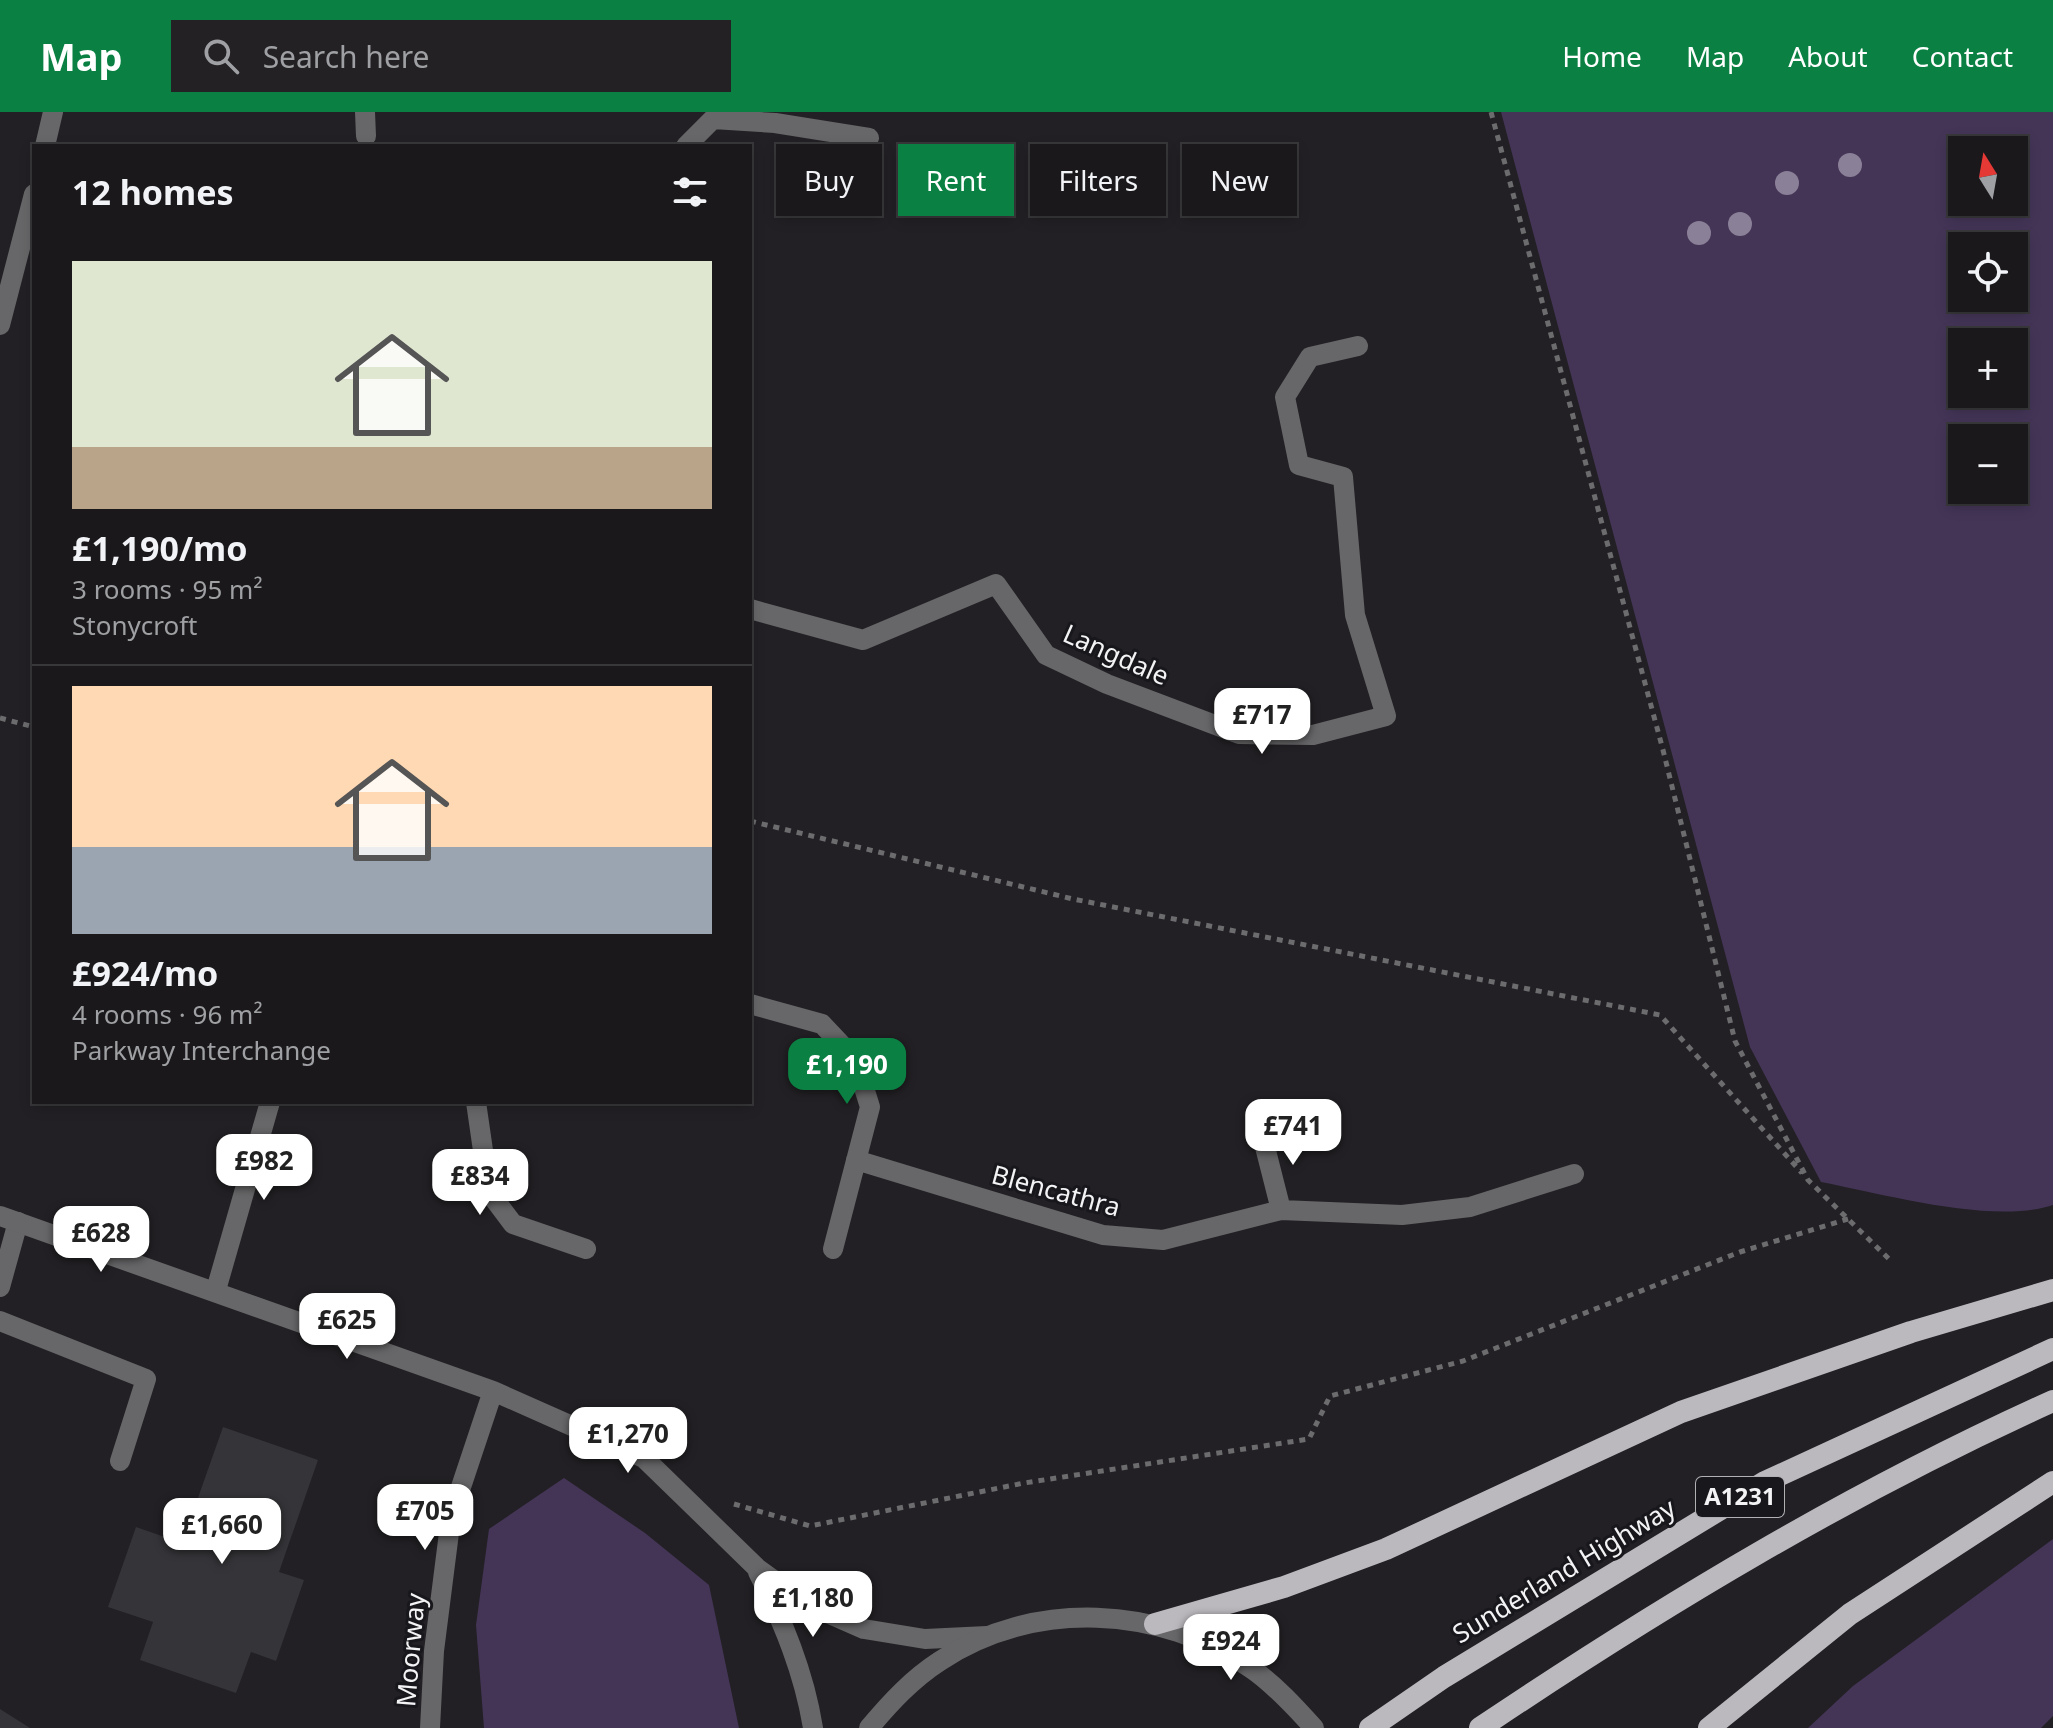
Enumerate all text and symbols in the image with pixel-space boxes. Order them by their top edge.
search box [171,20,731,92]
text: Map [40,30,123,82]
icon: search [199,34,243,78]
text: Search here [263,36,430,77]
text: Home [1562,37,1642,75]
text: Map [1686,37,1744,75]
text: About [1788,37,1868,75]
text: Contact [1912,37,2013,75]
north arrow [1948,136,2028,216]
map controls [1948,136,2028,504]
chip: Buy [776,144,882,216]
chip: Rent [898,144,1014,216]
chip: Filters [1030,144,1166,216]
chip: New [1182,144,1297,216]
text: 12 homes [72,169,234,215]
icon: filters [668,170,712,214]
button: locate [1948,232,2028,312]
icon: home [320,313,464,457]
button: + [1948,328,2028,408]
button: − [1948,424,2028,504]
text: £1,190/mo [72,525,247,571]
text: 3 rooms · 95 m² [72,571,262,607]
text: Stonycroft [72,607,197,643]
street label: Langdale [1058,615,1175,693]
pin: £717 [1215,688,1309,756]
text: £717 [1232,696,1292,732]
icon: home [320,738,464,882]
text: £924/mo [72,950,218,996]
text: 4 rooms · 96 m² [72,996,262,1032]
text: Parkway Interchange [72,1032,331,1068]
pin: £1,190 [782,1038,912,1106]
text: £1,190 [806,1046,888,1082]
pin: £741 [1246,1099,1340,1167]
text: £741 [1263,1107,1323,1143]
pin: £982 [217,1134,311,1202]
text: £982 [234,1142,294,1178]
pin: £834 [433,1149,527,1217]
street label: Blencathra [988,1156,1125,1224]
text: £834 [450,1157,510,1193]
pin: £628 [54,1206,148,1274]
text: £628 [71,1214,131,1250]
pin: £625 [300,1293,394,1361]
text: £625 [317,1301,377,1337]
pin: £1,270 [563,1407,693,1475]
text: £1,270 [587,1415,669,1451]
road number: A1231 [1696,1477,1784,1517]
pin: £705 [378,1484,472,1552]
street label: Sunderland Highway [1445,1489,1682,1651]
text: £705 [395,1492,455,1528]
pin: £1,660 [157,1498,287,1566]
text: £1,660 [181,1506,263,1542]
pin: £1,180 [748,1571,878,1639]
text: £1,180 [772,1579,854,1615]
street label: Moorway [387,1591,433,1708]
pin: £924 [1184,1614,1278,1682]
text: £924 [1201,1622,1261,1658]

